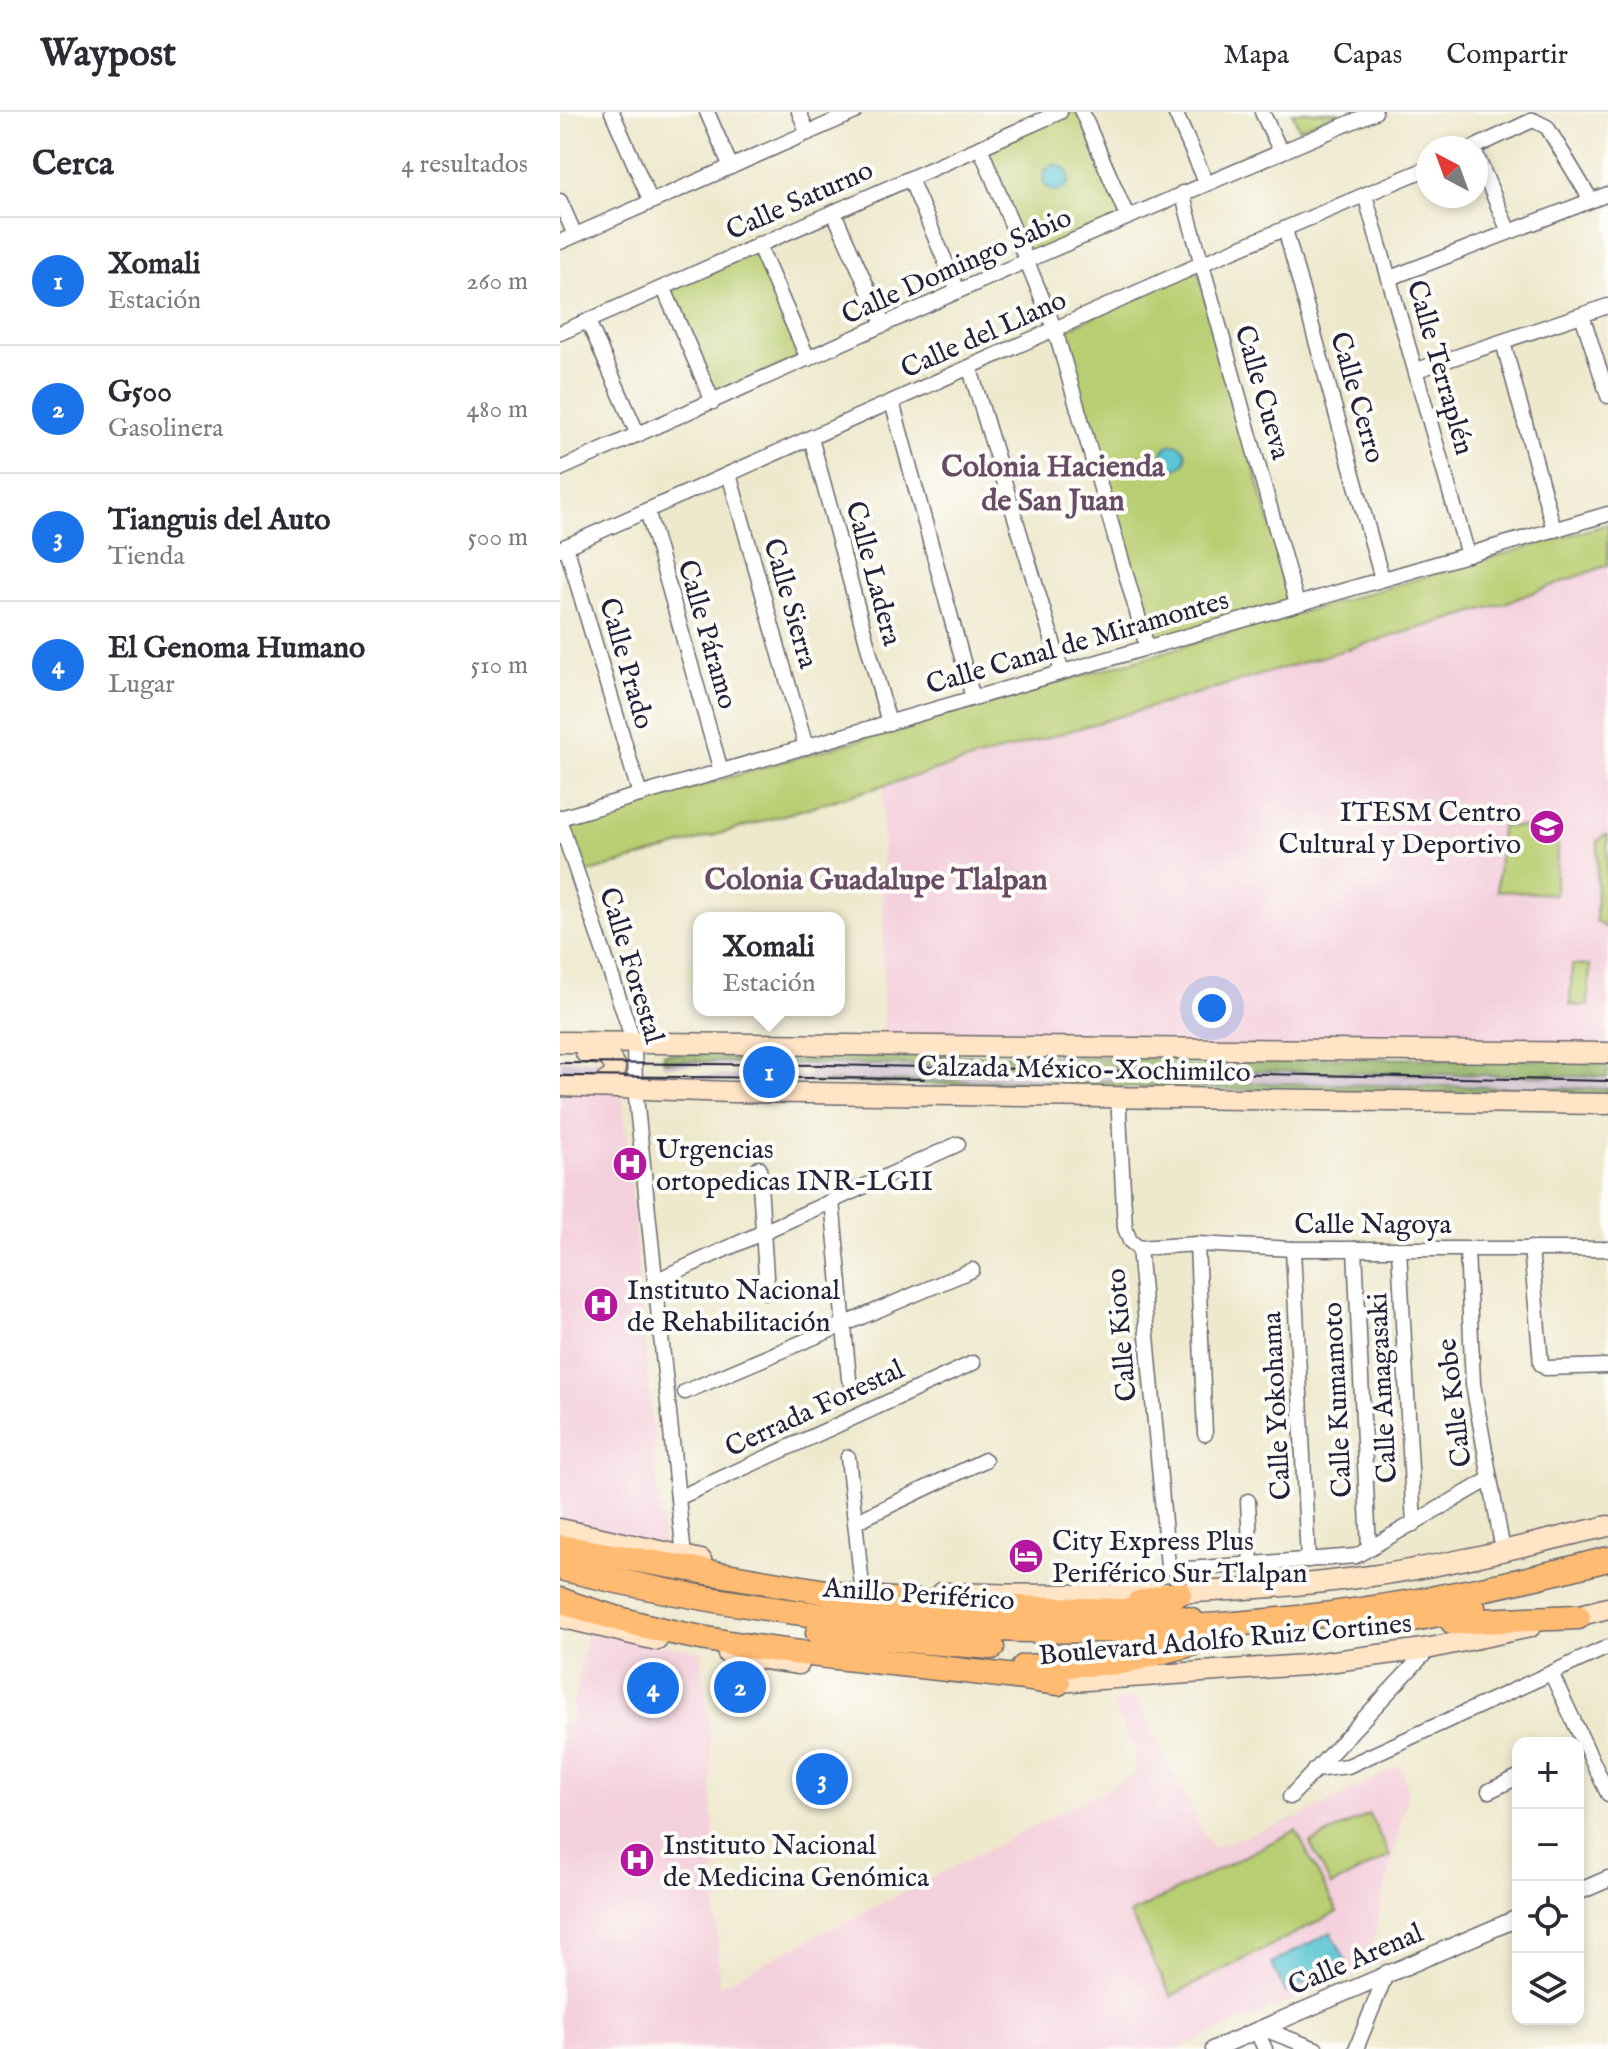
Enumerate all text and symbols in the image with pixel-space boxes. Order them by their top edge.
text: Waypost [40,31,176,79]
text: Mapa [1223,38,1289,73]
text: Capas [1333,38,1402,73]
text: Compartir [1446,38,1568,73]
north arrow [1416,136,1488,208]
text: Cerca [32,143,114,186]
text: 4 resultados [401,148,528,181]
street label: Calle Saturno [721,153,879,249]
street label: Calle Domingo Sabio [837,201,1077,334]
text: Xomali [108,246,200,284]
text: 1 [53,265,63,298]
text: 260 m [466,265,528,298]
street label: Calle Terraplén [1398,276,1481,459]
street label: Calle del Llano [896,283,1072,387]
text: Estación [108,284,201,317]
street label: Calle Cueva [1226,321,1298,465]
street label: Calle Cerro [1321,328,1392,467]
text: G500 [108,374,172,412]
text: 2 [52,393,64,426]
text: 480 m [467,393,528,426]
text: Gasolinera [108,412,224,445]
district label: Colonia Hacienda de San Juan [941,449,1166,521]
street label: Calle Ladera [836,497,909,651]
text: Tianguis del Auto [108,502,331,540]
text: 3 [53,521,63,554]
text: 500 m [467,521,528,554]
street label: Calle Sierra [754,535,825,674]
text: Tienda [108,540,185,573]
street label: Calle Páramo [669,556,745,713]
street label: Calle Canal de Miramontes [922,583,1233,703]
street label: Calle Prado [590,594,661,733]
text: El Genoma Humano [108,630,365,668]
text: 4 [52,649,64,682]
text: 510 m [470,649,528,682]
text: Lugar [108,668,175,701]
place label: ITESM Centro Cultural y Deportivo [1279,796,1521,863]
school or university icon: ITESM Centro Cultural y Deportivo [1528,808,1566,846]
district label: Colonia Guadalupe Tlalpan [704,862,1048,900]
street label: Calle Forestal [590,884,671,1048]
popup [693,912,845,1016]
text: Xomali [722,929,815,967]
text: Estación [722,967,816,1000]
your location [1192,988,1232,1028]
pin: 1 [743,1042,795,1102]
street label: Calzada México-Xochimilco [917,1050,1251,1091]
place label: Urgencias ortopedicas INR-LGII [656,1133,933,1200]
hospital icon: Urgencias ortopedicas INR-LGII [611,1145,649,1183]
street label: Calle Nagoya [1294,1208,1453,1243]
street label: Calle Kioto [1099,1267,1146,1403]
place label: Instituto Nacional de Rehabilitación [627,1274,841,1341]
hospital icon: Instituto Nacional de Rehabilitación [582,1286,620,1324]
street label: Calle Amagasaki [1361,1292,1406,1484]
street label: Calle Kumamoto [1316,1301,1361,1499]
street label: Calle Yokohama [1255,1310,1300,1501]
street label: Calle Kobe [1430,1336,1481,1469]
street label: Cerrada Forestal [720,1352,910,1466]
place label: City Express Plus Periférico Sur Tlalpan [1052,1525,1308,1592]
hotel icon: City Express Plus Periférico Sur Tlalpan [1007,1537,1045,1575]
street label: Anillo Periférico [821,1571,1016,1620]
street label: Boulevard Adolfo Ruiz Cortines [1037,1607,1413,1674]
pin: 2 [714,1657,766,1717]
pin: 4 [627,1658,679,1718]
map controls [1512,1737,1584,2025]
button: + [1512,1737,1584,1809]
pin: 3 [796,1749,848,1809]
button: − [1512,1809,1584,1881]
place label: Instituto Nacional de Medicina Genómica [663,1829,930,1896]
hospital icon: Instituto Nacional de Medicina Genómica [618,1841,656,1879]
button: locate [1512,1881,1584,1953]
street label: Calle Arenal [1283,1916,1429,2004]
button: layers [1512,1953,1584,2025]

